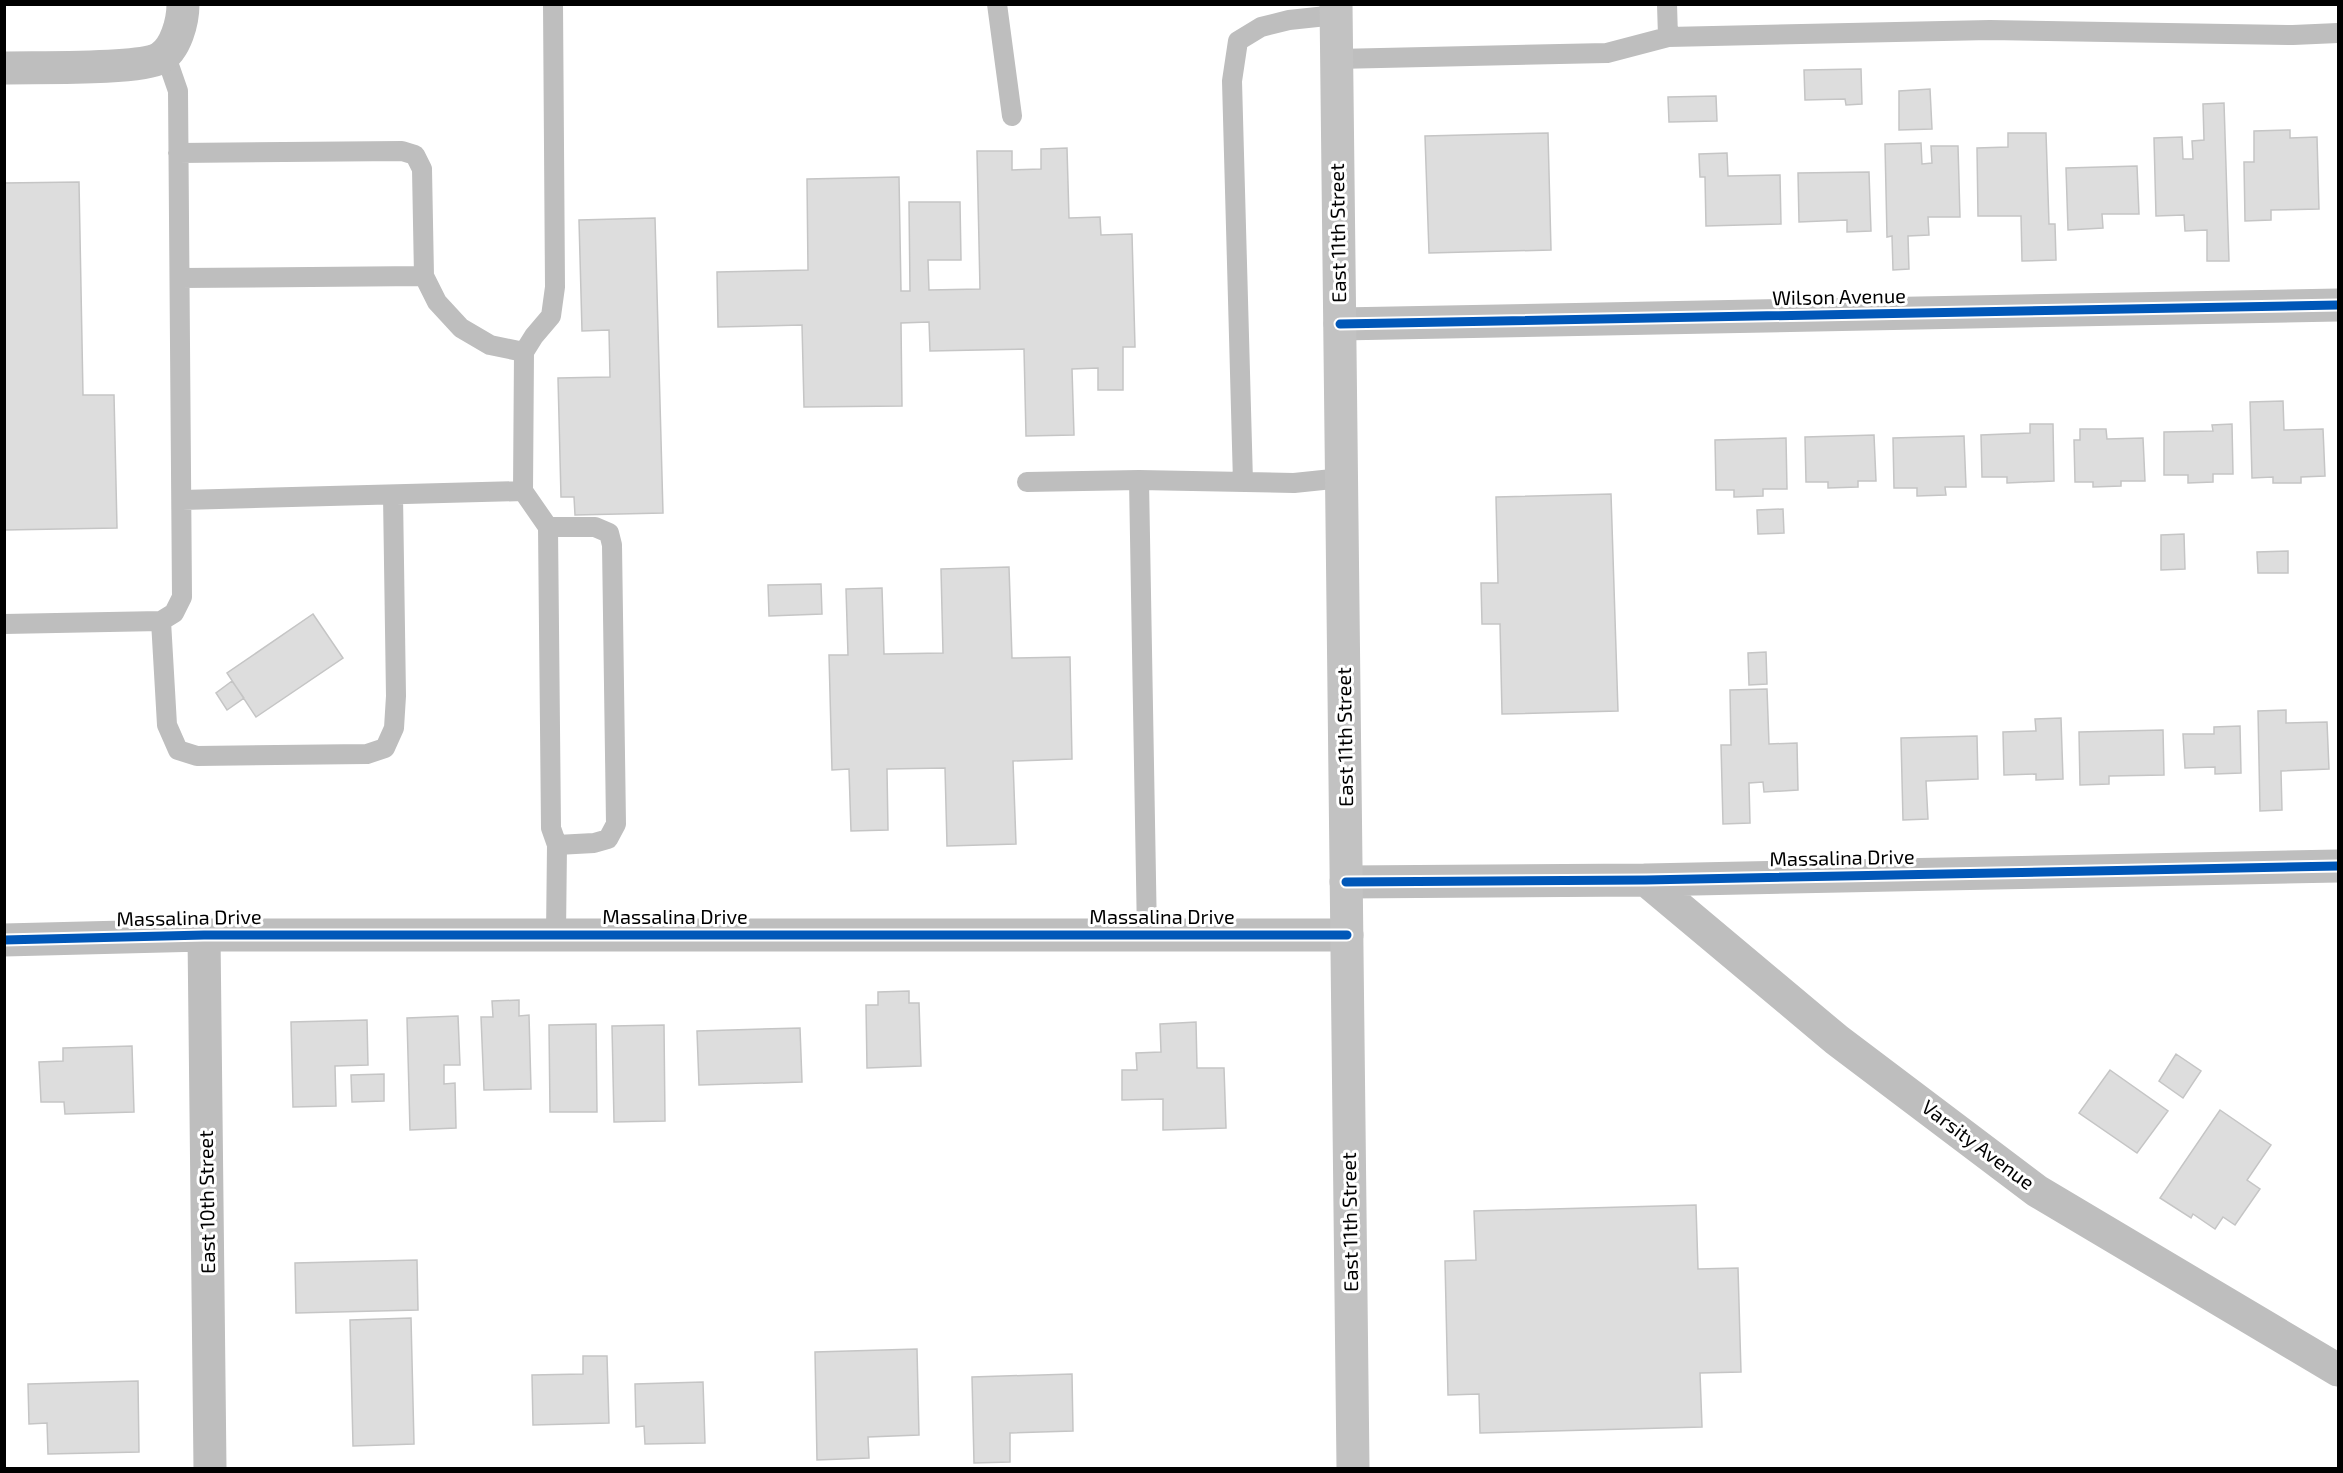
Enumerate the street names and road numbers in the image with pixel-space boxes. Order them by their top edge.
street label: East 11th Street [1324,163,1350,303]
street label: Wilson Avenue [1772,283,1906,309]
street label: East 11th Street [1331,667,1357,807]
street label: Massalina Drive [1769,844,1915,870]
street label: Massalina Drive [116,904,262,930]
street label: Massalina Drive [602,904,748,928]
street label: Massalina Drive [1089,904,1235,928]
street label: Varsity Avenue [1918,1094,2040,1194]
street label: East 10th Street [193,1130,219,1274]
street label: East 11th Street [1336,1152,1362,1292]

